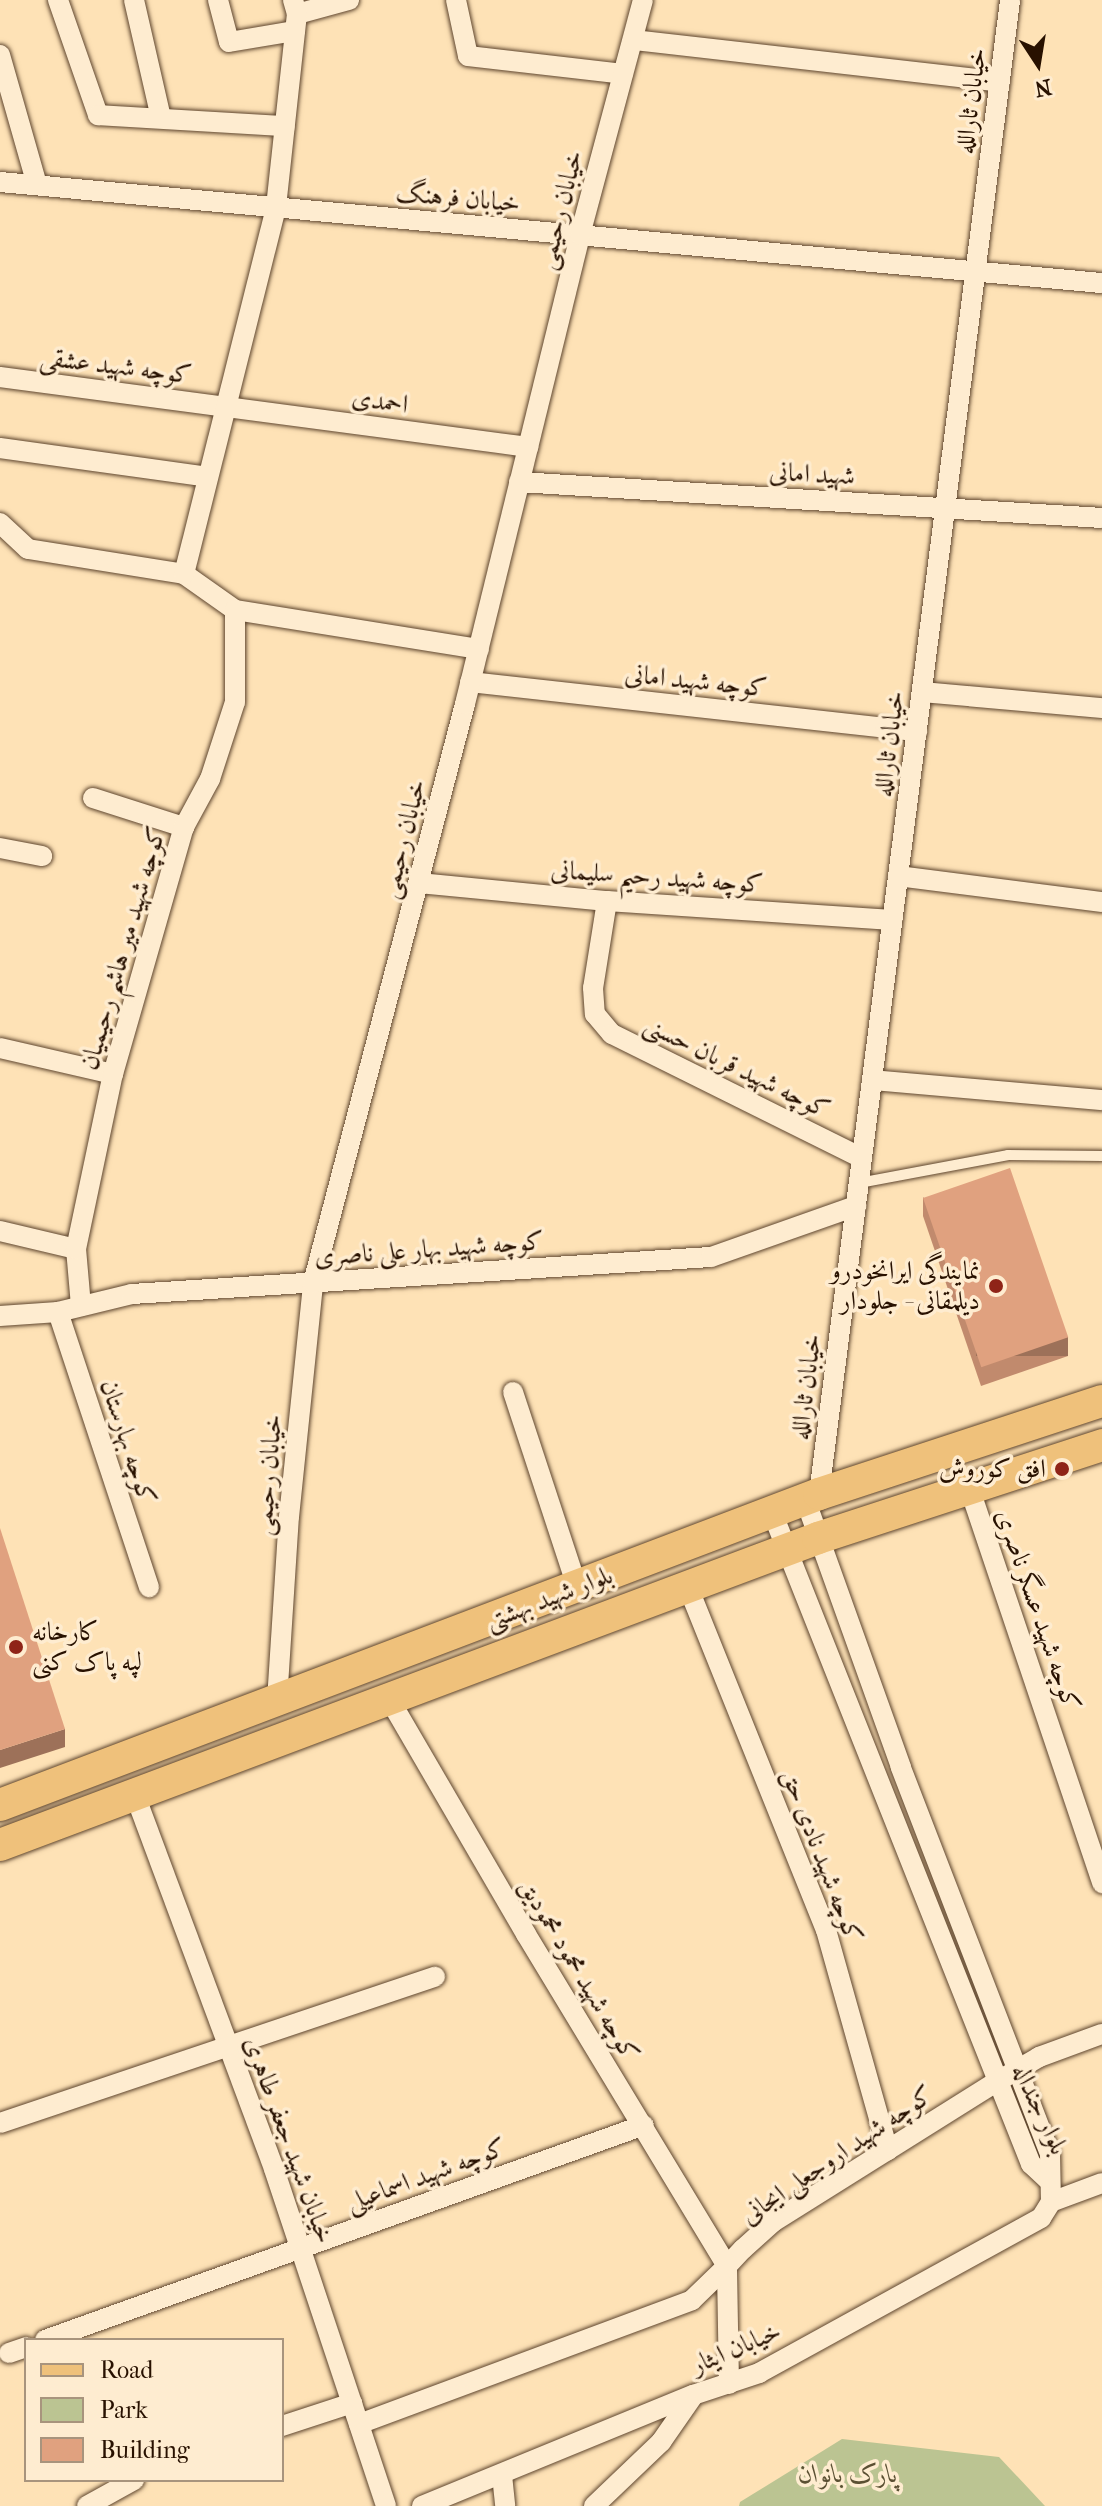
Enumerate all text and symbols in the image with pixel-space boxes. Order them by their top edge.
north arrow [998,24,1078,104]
street label: خیابان ثارالله [949,46,993,156]
text: N [1032,73,1054,102]
street label: خیابان رحیمی [530,147,590,273]
street label: خیابان فرهنگ [394,177,522,219]
street label: کوچه شهید عشقی [38,341,194,391]
street label: احمدی [350,382,410,420]
street label: شهید امانی [768,456,856,492]
street label: کوچه شهید امانی [623,658,769,704]
street label: خیابان ثارالله [867,689,911,799]
street label: خیابان رحیمی [373,776,433,902]
street label: کوچه شهید میر هاشم رحیمیان [73,822,173,1074]
street label: کوچه شهید رحیم سلیمانی [550,854,764,900]
street label: کوچه شهید قربان حسنی [639,1008,835,1126]
street label: کوچه شهید بهار علی ناصری [313,1225,545,1273]
place label: نمایندگی ایرانخودرو دیلمقانی - جلودار [831,1255,980,1316]
marker: نمایندگی ایرانخودرو دیلمقانی - جلودار [987,1277,1005,1295]
street label: خیابان ثارالله [784,1332,828,1442]
street label: کوچه بهارستان [93,1376,163,1508]
street label: خیابان رحیمی [247,1413,289,1537]
place label: افق کوروش [939,1453,1046,1485]
marker: افق کوروش [1053,1460,1071,1478]
street label: کوچه شهید عسگر ناصری [989,1505,1087,1715]
street label: بلوار شهید بهشتی [481,1559,617,1637]
place label: کارخانه لپه پاک کنی [32,1616,142,1678]
marker: کارخانه لپه پاک کنی [7,1638,25,1656]
street label: کوچه شهید نادی حق [775,1765,869,1947]
street label: کوچه شهید محمود محمودیق [512,1873,646,2067]
street label: خیابان شهید جعفر طاهری [237,2032,341,2248]
street label: بلوار جنداله [1005,2059,1075,2159]
street label: کوچه شهید اروجعلی ایجانی [735,2079,939,2231]
street label: کوچه شهید اسماعیلی [342,2132,510,2218]
street label: خیابان ایثار [686,2315,786,2381]
legend [24,2338,284,2482]
text: Road [100,2356,153,2384]
text: Park [100,2396,148,2424]
text: Building [100,2436,190,2464]
park label: پارک بانوان [798,2458,898,2490]

